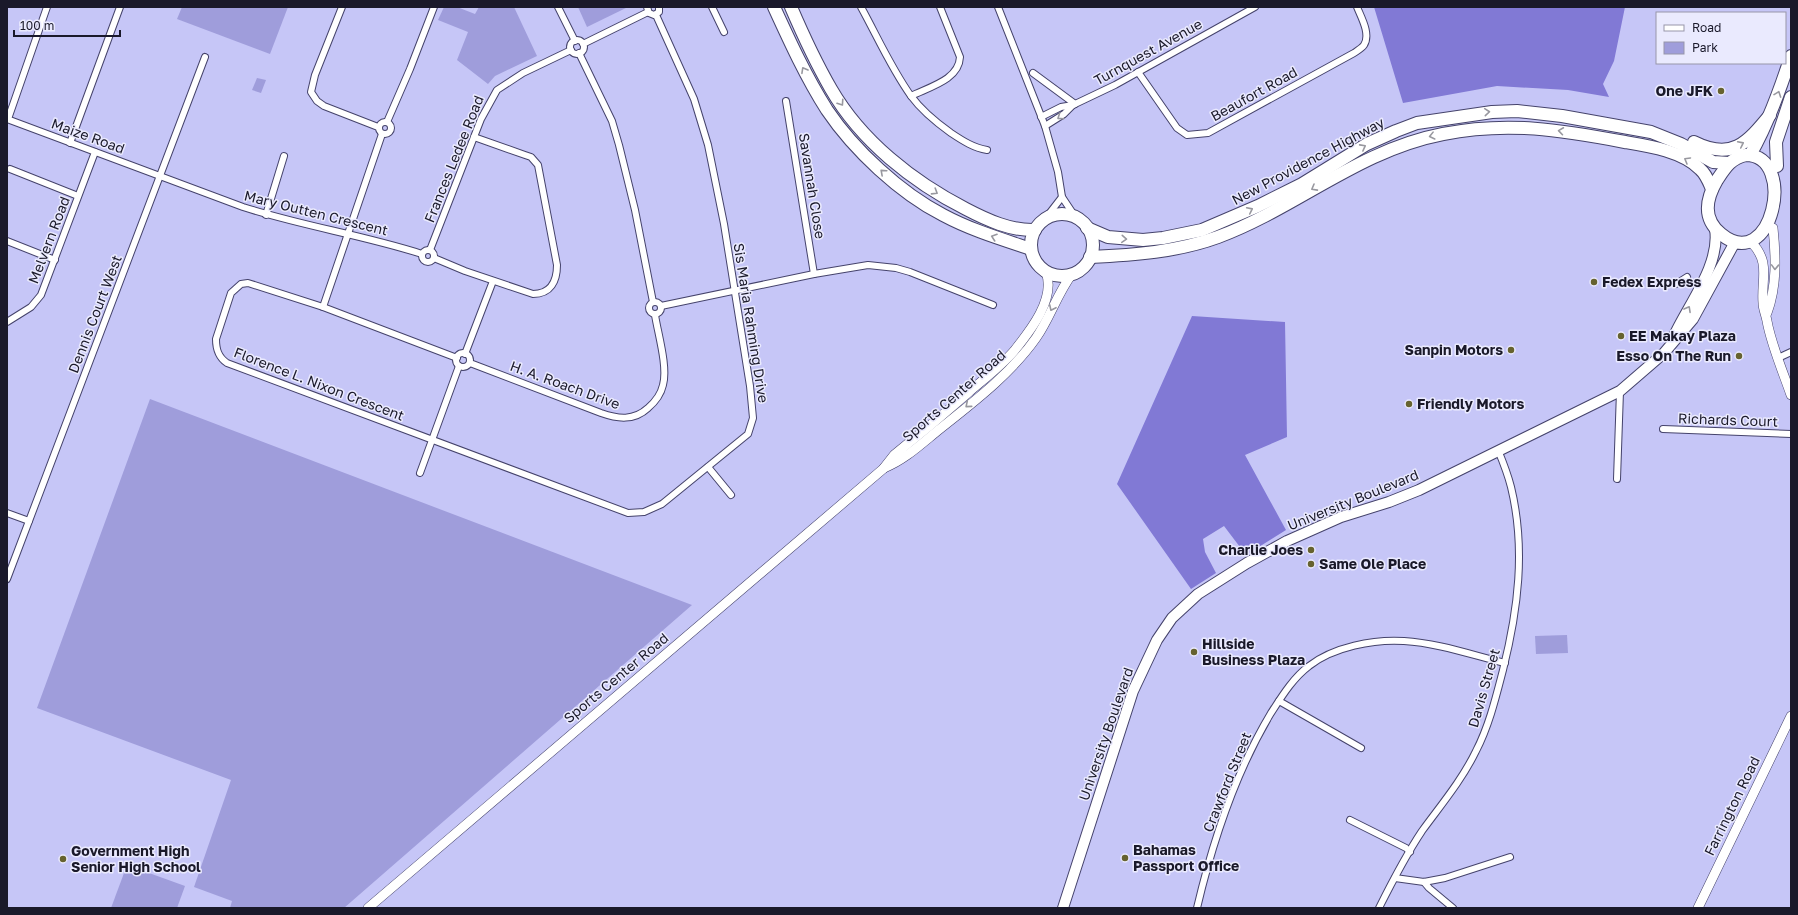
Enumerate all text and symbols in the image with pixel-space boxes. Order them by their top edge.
scale bar [14,12,120,38]
legend [1656,12,1786,64]
street label: Turnquest Avenue [1091,15,1205,88]
text: 100 m [20,18,54,33]
text: Road [1692,20,1721,35]
text: Park [1692,40,1718,55]
street label: Beaufort Road [1207,63,1300,124]
one-way arrow [802,67,809,74]
place label: One JFK [1656,82,1713,99]
marker: One JFK [1716,86,1726,96]
one-way arrow [1773,91,1782,98]
street label: Frances Ledee Road [420,93,487,225]
one-way arrow [836,99,843,106]
one-way arrow [1484,108,1490,117]
one-way arrow [1057,112,1064,119]
street label: New Providence Highway [1229,113,1387,208]
street label: Maize Road [49,114,127,157]
one-way arrow [1558,127,1564,136]
street label: Savannah Close [796,132,829,240]
one-way arrow [1429,132,1435,140]
one-way arrow [1737,141,1744,149]
one-way arrow [1359,144,1366,151]
one-way arrow [1684,158,1691,165]
one-way arrow [880,169,888,176]
one-way arrow [1311,184,1318,191]
street label: Mary Outten Crescent [243,186,390,239]
one-way arrow [931,187,938,194]
street label: Melvern Road [24,194,73,286]
one-way arrow [1245,207,1253,215]
one-way arrow [991,233,998,242]
one-way arrow [1121,234,1127,243]
street label: Sis Maria Rahming Drive [730,242,773,404]
street label: Dennis Court West [64,252,125,375]
one-way arrow [1770,264,1779,270]
place label: Fedex Express [1602,273,1701,290]
marker: Fedex Express [1589,277,1599,287]
one-way arrow [1049,304,1057,311]
one-way arrow [1684,306,1691,313]
place label: EE Makay Plaza [1629,327,1736,344]
marker: EE Makay Plaza [1616,331,1626,341]
place label: Sanpin Motors [1405,341,1503,358]
street label: Florence L. Nixon Crescent [232,343,407,424]
marker: Sanpin Motors [1506,345,1516,355]
street label: Sports Center Road [899,346,1009,445]
place label: Esso On The Run [1616,347,1731,364]
marker: Esso On The Run [1734,351,1744,361]
street label: H. A. Roach Drive [508,357,622,412]
place label: Friendly Motors [1417,395,1525,412]
marker: Friendly Motors [1404,399,1414,409]
one-way arrow [965,401,973,408]
street label: Richards Court [1678,409,1778,430]
street label: University Boulevard [1285,465,1421,534]
place label: Charlie Joes [1218,541,1303,558]
marker: Charlie Joes [1306,545,1316,555]
place label: Same Ole Place [1319,555,1426,572]
marker: Same Ole Place [1306,559,1316,569]
street label: Sports Center Road [560,629,671,726]
place label: Hillside Business Plaza [1202,635,1305,668]
street label: Davis Street [1464,646,1503,729]
marker: Hillside Business Plaza [1189,647,1199,657]
street label: University Boulevard [1075,665,1136,803]
street label: Crawford Street [1199,729,1254,834]
street label: Farrington Road [1700,753,1763,858]
place label: Bahamas Passport Office [1133,841,1239,874]
place label: Government High Senior High School [71,842,201,875]
marker: Bahamas Passport Office [1120,853,1130,863]
marker: Government High Senior High School [58,854,68,864]

